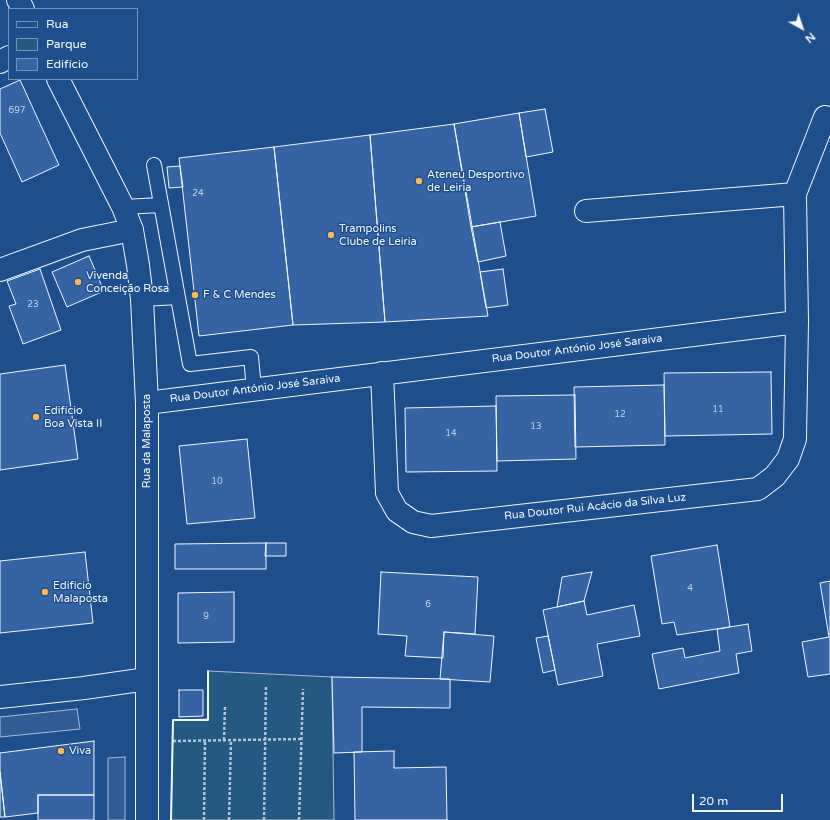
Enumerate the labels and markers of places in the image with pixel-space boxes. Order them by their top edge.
place label: Ateneu Desportivo de Leiria [427,168,525,194]
marker: Ateneu Desportivo de Leiria [414,176,424,186]
place label: Trampolins Clube de Leiria [339,222,417,248]
marker: Trampolins Clube de Leiria [326,230,336,240]
place label: Vivenda Conceição Rosa [86,269,169,295]
marker: Vivenda Conceição Rosa [73,277,83,287]
place label: F & C Mendes [203,288,276,302]
marker: F & C Mendes [190,290,200,300]
place label: Edifício Boa Vista II [44,404,102,430]
marker: Edifício Boa Vista II [31,412,41,422]
place label: Edifício Malaposta [53,579,108,605]
marker: Edifício Malaposta [40,587,50,597]
place label: Viva [69,744,91,758]
marker: Viva [56,746,66,756]

